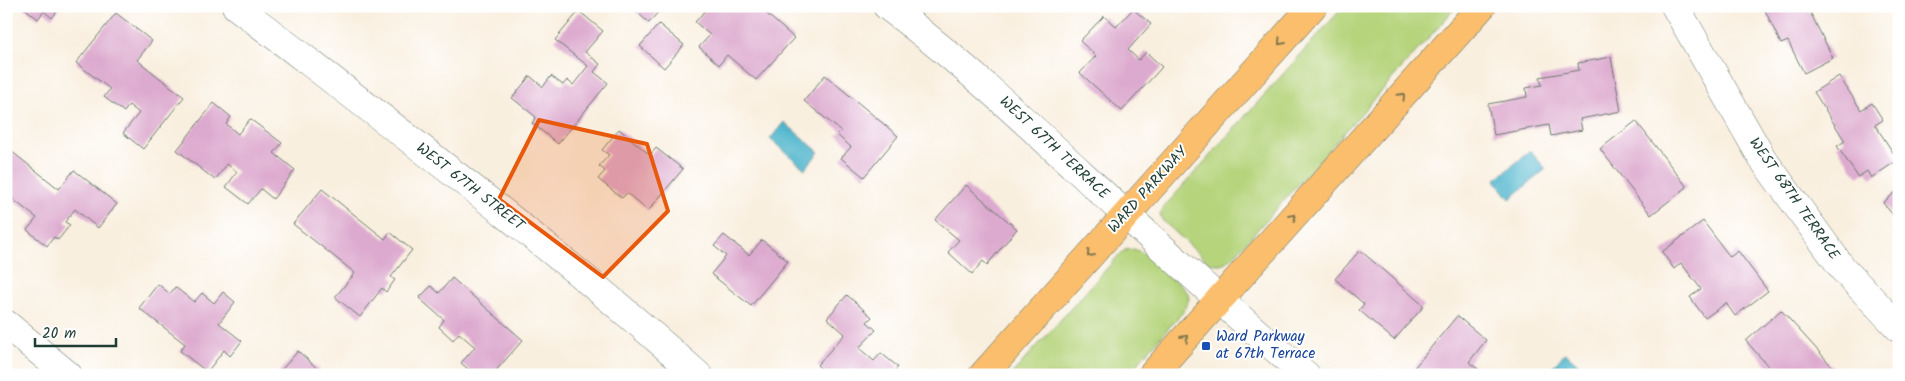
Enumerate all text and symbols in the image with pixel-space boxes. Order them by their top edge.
one-way arrow [1278,37,1287,46]
street label: WEST 67TH TERRACE [994,90,1115,206]
one-way arrow [1396,93,1405,102]
street label: WEST 68TH TERRACE [1743,133,1846,266]
street label: WEST 67TH STREET [411,137,531,238]
street label: WARD PARKWAY [1102,140,1195,239]
one-way arrow [1287,214,1296,223]
one-way arrow [1087,249,1096,258]
scale bar [35,316,116,348]
text: 20 m [42,322,76,346]
place label: Ward Parkway at 67th Terrace [1216,325,1315,366]
one-way arrow [1179,335,1188,344]
marker: Ward Parkway at 67th Terrace [1200,340,1212,352]

